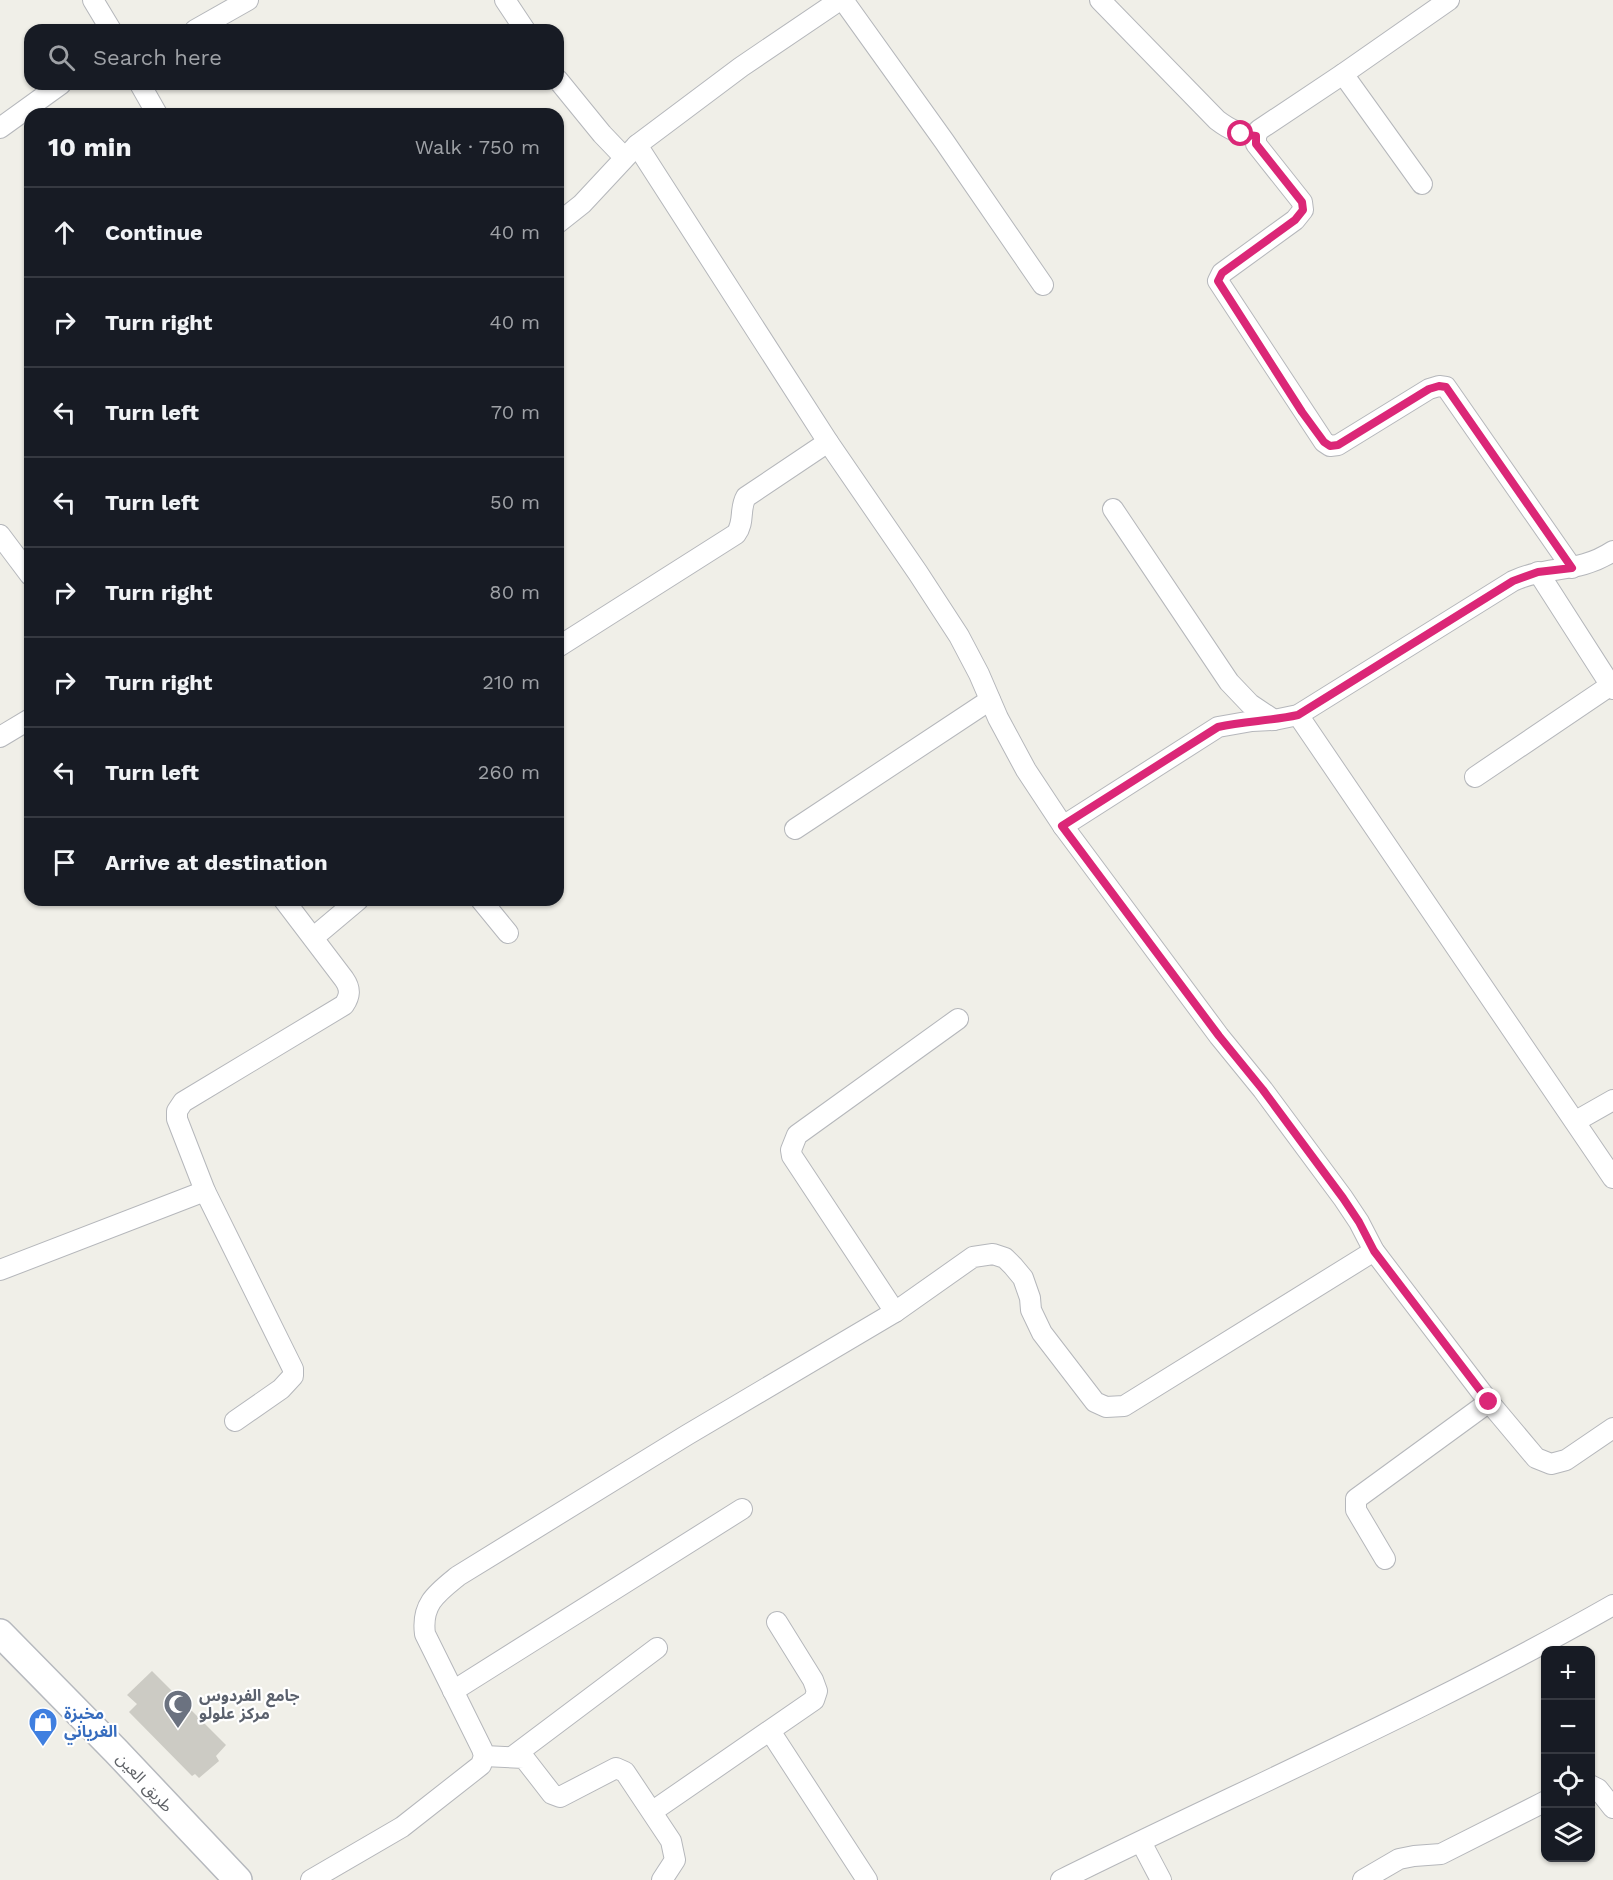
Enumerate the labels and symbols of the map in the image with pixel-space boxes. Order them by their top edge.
route start [1227,120,1253,146]
route end [1475,1388,1501,1414]
place label: جامع الفردوس مركز علولو [199,1686,300,1723]
mosque icon: جامع الفردوس مركز علولو [162,1688,194,1730]
place label: مخبزة الغرياني [64,1704,117,1745]
shop icon: مخبزة الغرياني [27,1706,59,1748]
street label: طريق العين [112,1749,177,1817]

